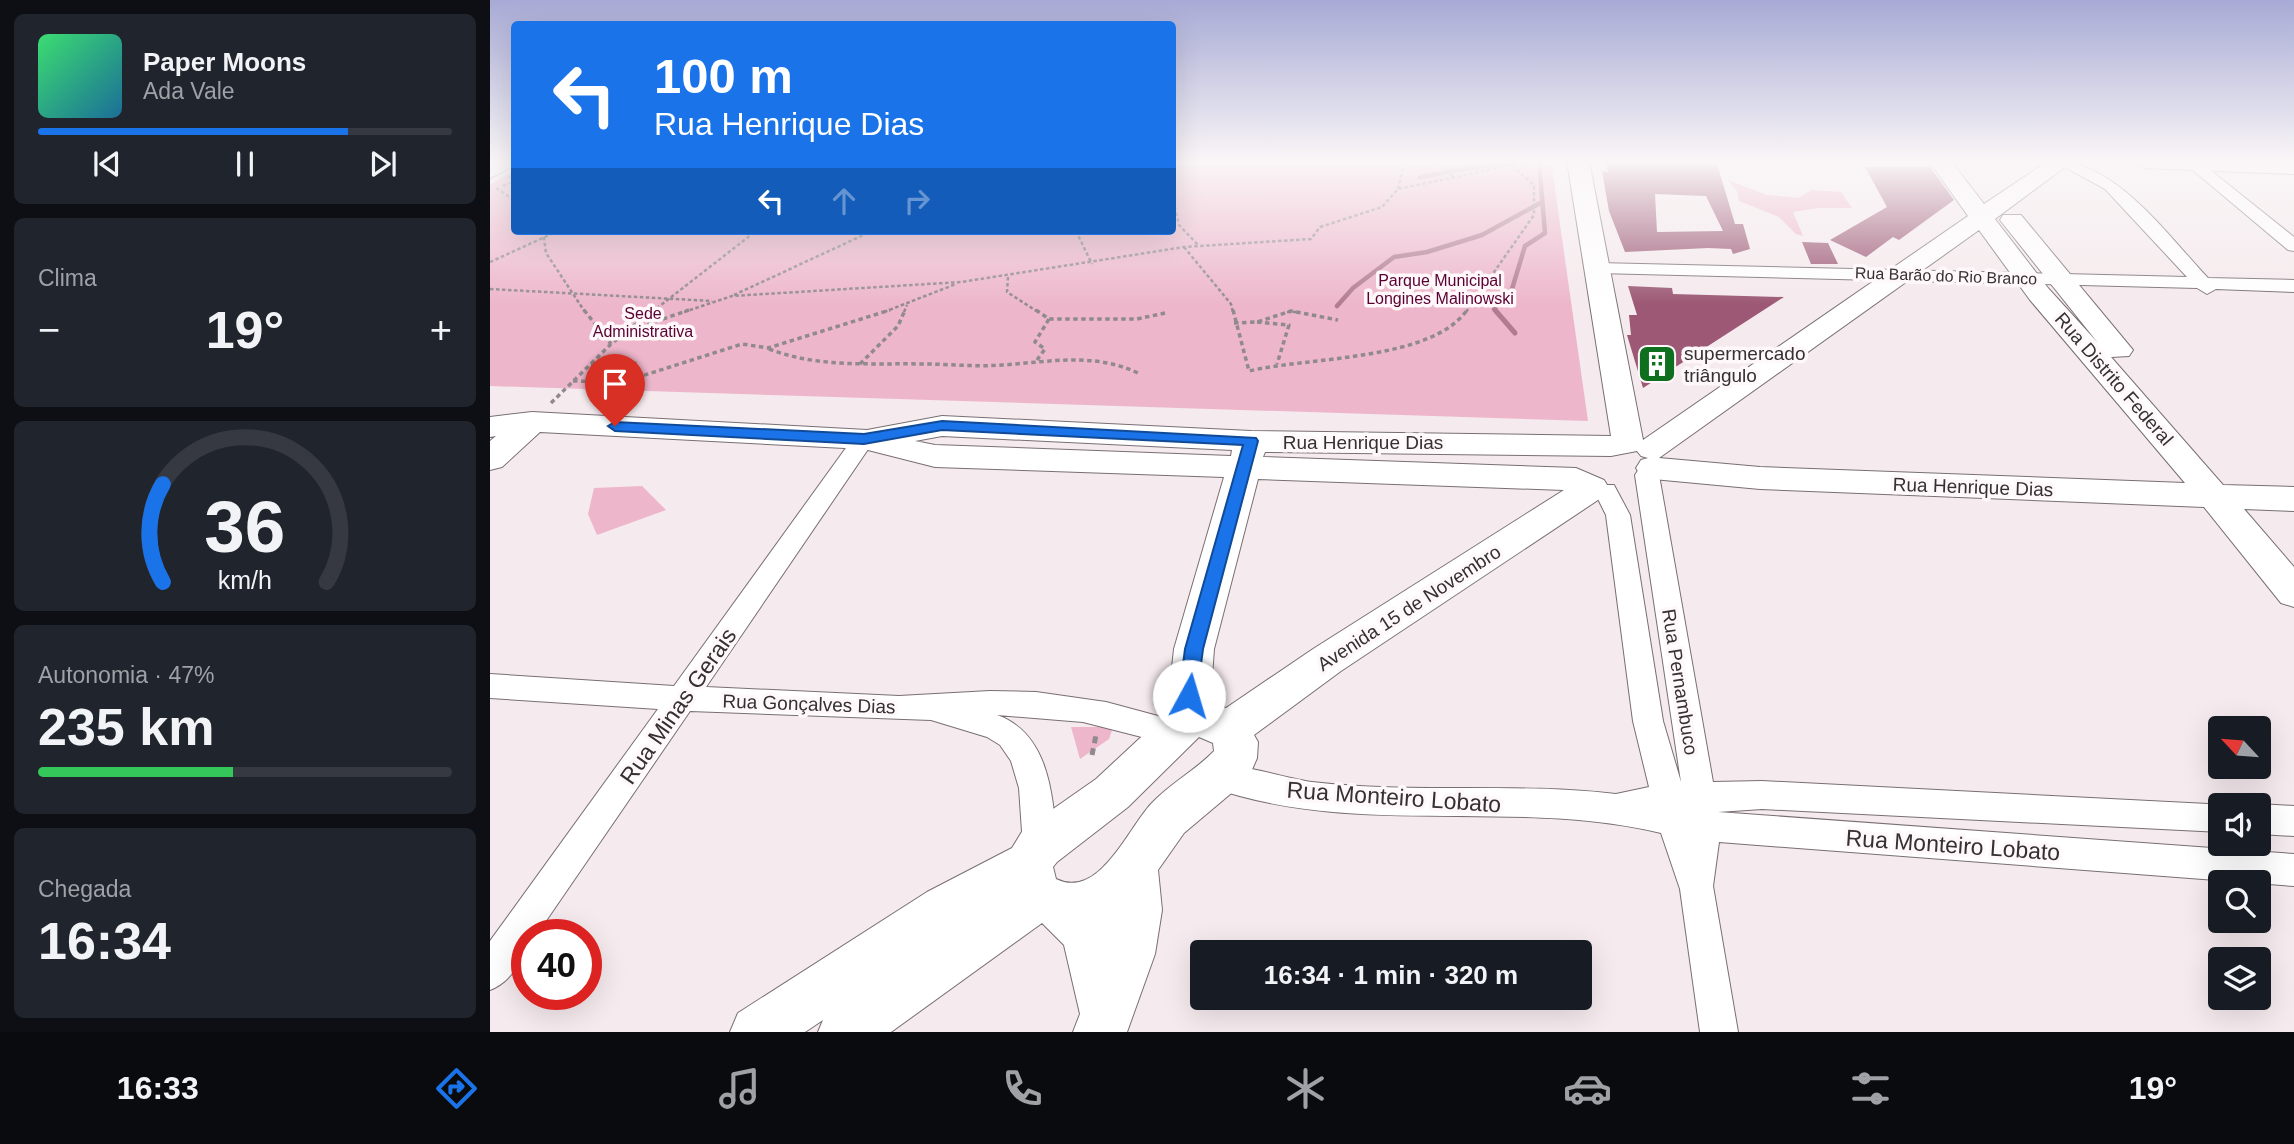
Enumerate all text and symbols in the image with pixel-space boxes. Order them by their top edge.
text: Paper Moons [143,47,306,77]
icon: left [539,49,630,140]
text: 100 m [654,49,793,103]
text: Ada Vale [143,78,235,104]
text: Rua Henrique Dias [654,106,924,142]
icon: previous [88,145,126,183]
icon: pause [226,145,264,183]
icon: next [364,145,402,183]
icon: left [752,182,790,220]
icon: ahead [825,182,863,220]
icon: right [898,182,936,220]
street label: Rua Barão do Rio Branco [1855,264,2038,288]
text: Clima [38,265,97,291]
park label: Parque Municipal Longines Malinowski [1366,272,1514,307]
text: 19° [206,301,284,359]
park label: Sede Administrativa [593,305,693,340]
street label: Rua Distrito Federal [2051,308,2177,450]
text: − [38,309,60,351]
text: + [430,309,452,351]
building icon: supermercado triângulo [1636,343,1678,385]
place label: supermercado triângulo [1684,343,1805,386]
pin [585,354,645,426]
icon: arrive [596,365,634,403]
street label: Rua Henrique Dias [1283,432,1443,453]
street label: Rua Henrique Dias [1892,474,2054,500]
text: 36 [205,486,285,567]
street label: Avenida 15 de Novembro [1314,541,1504,675]
text: km/h [218,566,272,594]
street label: Rua Pernambuco [1658,607,1702,757]
street label: Rua Minas Gerais [615,623,741,789]
position arrow [1152,659,1226,733]
text: Autonomia · 47% [38,662,214,688]
street label: Rua Gonçalves Dias [722,690,896,718]
text: 235 km [38,698,214,756]
north arrow [2208,716,2272,779]
map controls [2208,716,2271,1010]
street label: Rua Monteiro Lobato [1286,777,1502,817]
button: sound [2208,793,2271,856]
street label: Rua Monteiro Lobato [1845,825,2061,865]
button: search [2208,870,2271,933]
text: Chegada [38,876,131,902]
text: 16:34 [38,912,171,970]
speed limit sign: 40 [511,919,602,1010]
button: layers [2208,947,2271,1010]
text: 16:34 · 1 min · 320 m [1264,960,1518,990]
icon: directions [432,1064,481,1113]
icon: music [715,1064,764,1113]
icon: phone [998,1064,1047,1113]
icon: climate [1281,1064,1330,1113]
icon: car [1563,1064,1612,1113]
icon: filters [1846,1064,1895,1113]
text: 16:33 [117,1070,199,1106]
text: 19° [2129,1070,2177,1106]

